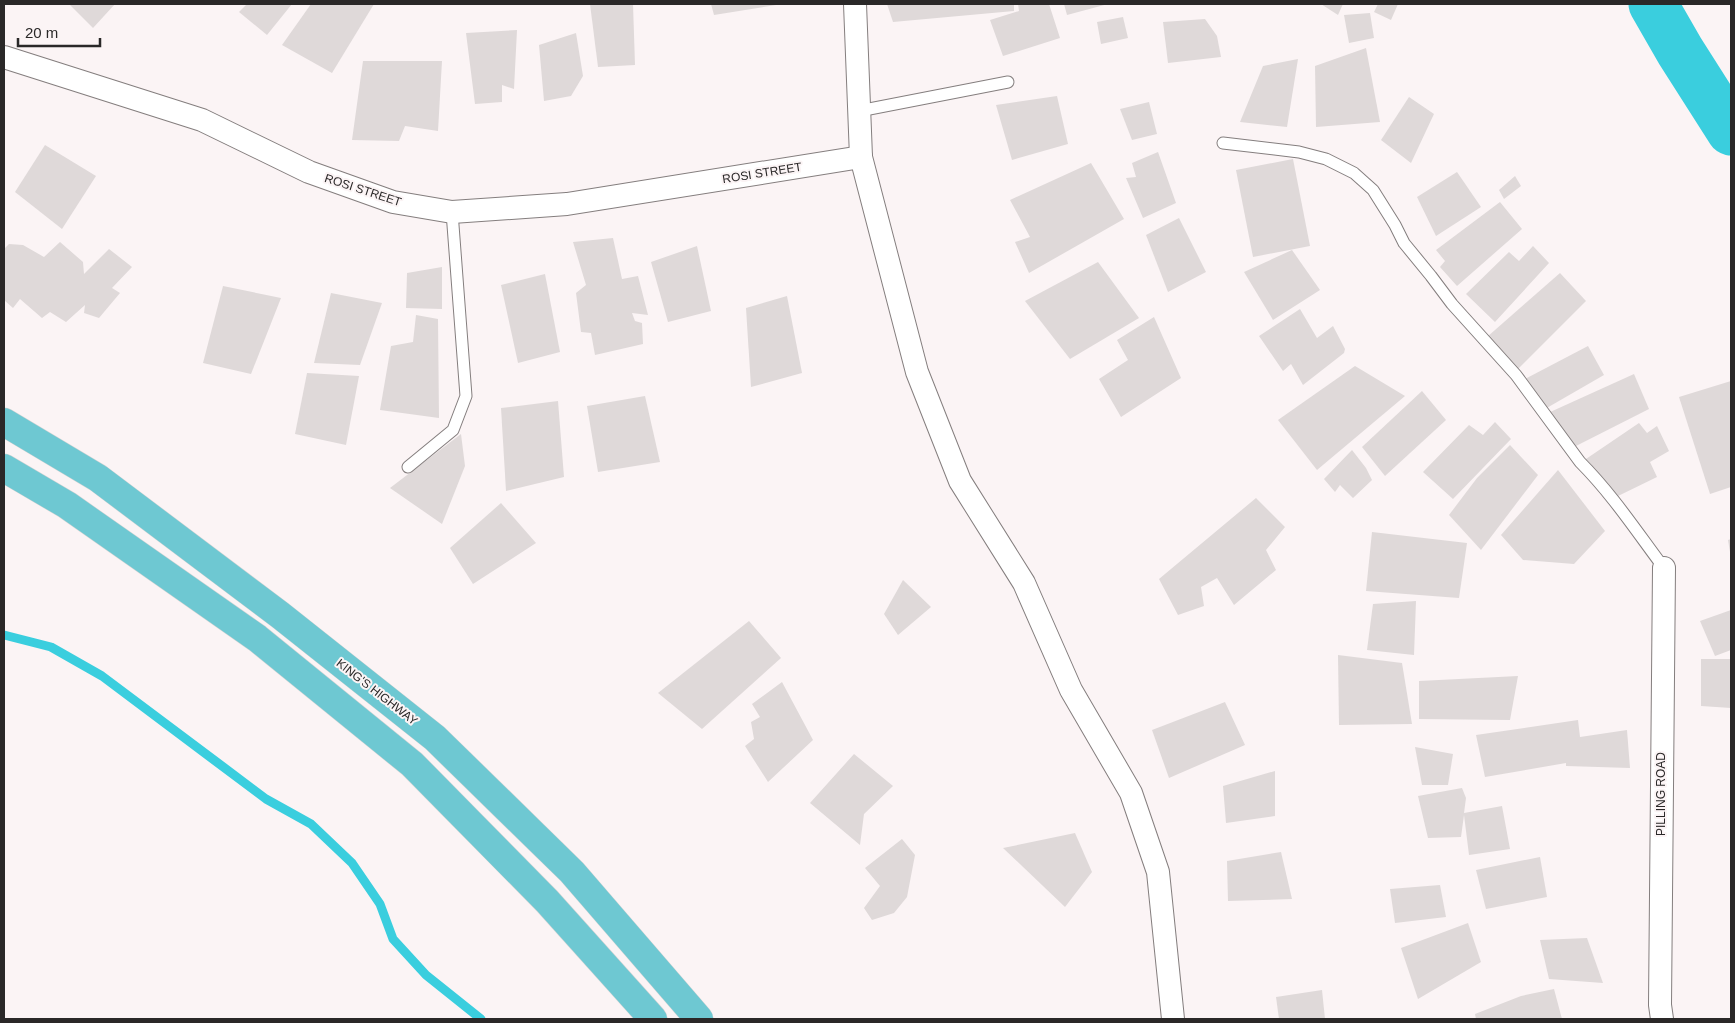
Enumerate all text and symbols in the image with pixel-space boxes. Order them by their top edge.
scale bar [18,15,100,47]
text: 20 m [25,24,58,41]
street label: ROSI STREET [721,160,803,186]
street label: ROSI STREET [323,171,404,209]
street label: KING'S HIGHWAY [334,656,420,728]
street label: PILLING ROAD [1654,752,1668,836]

